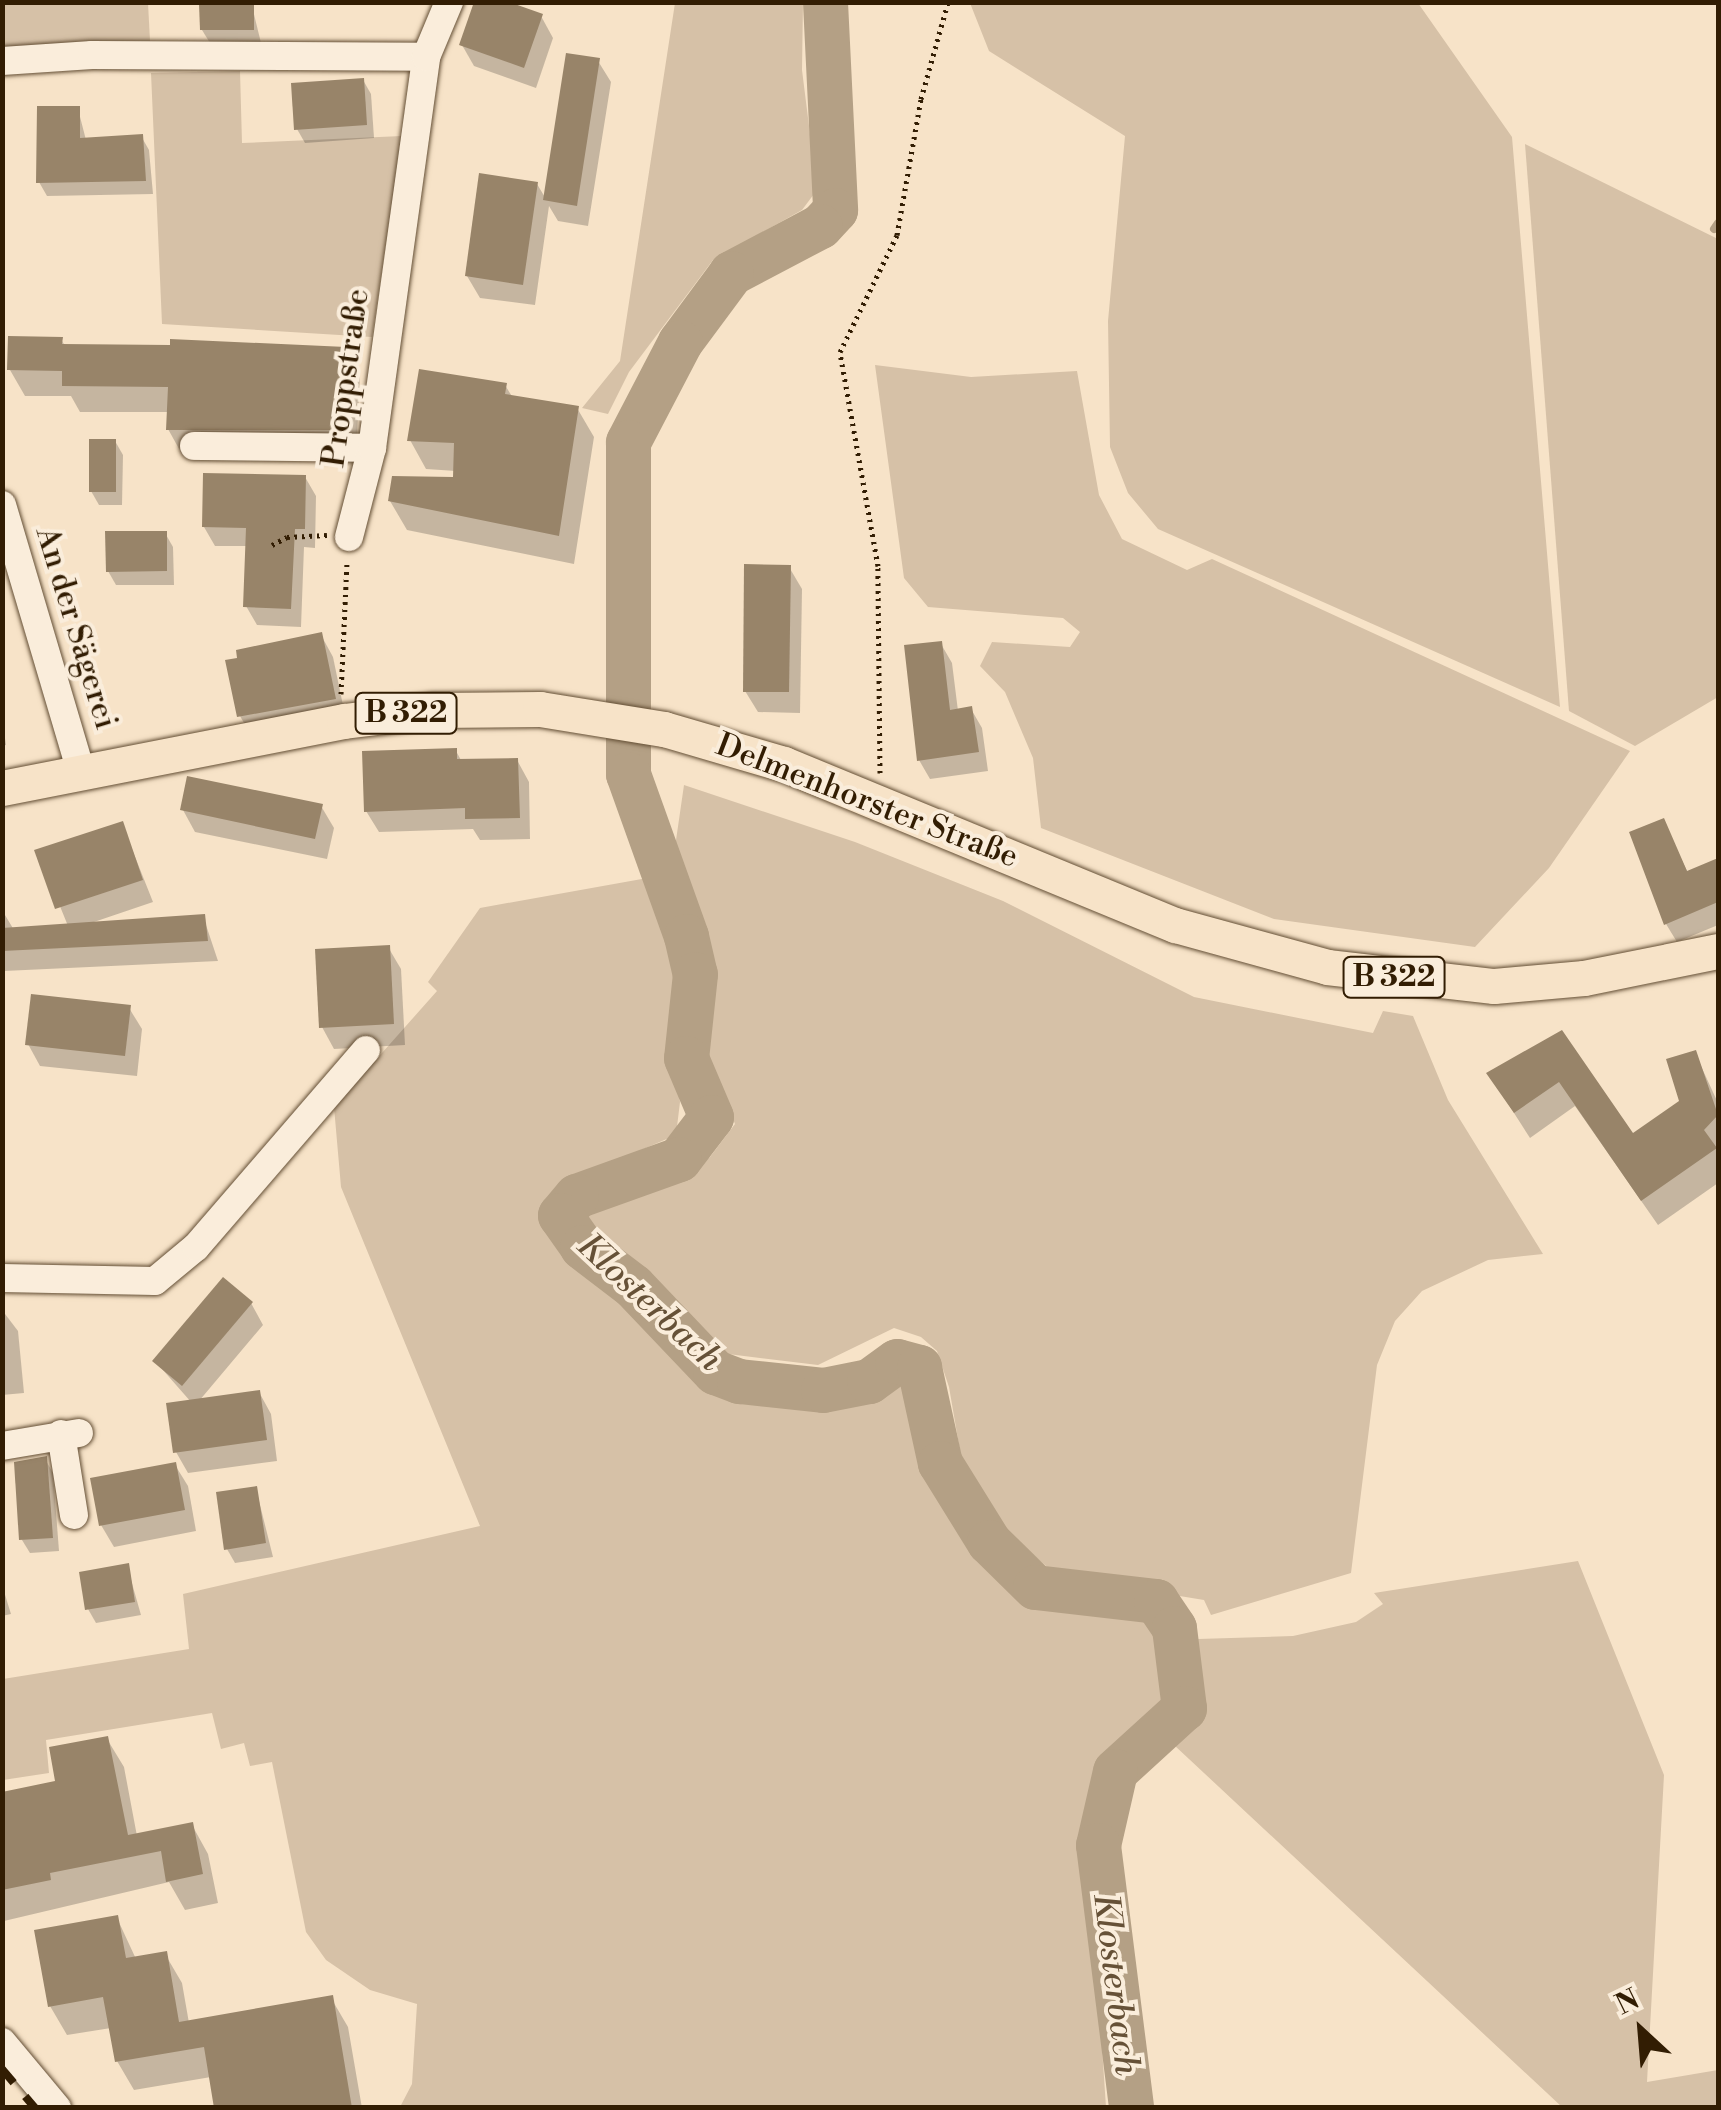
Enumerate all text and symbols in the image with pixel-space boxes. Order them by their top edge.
street label: Proppstraße [314,286,378,470]
street label: An der Sägerei [27,522,125,734]
road number: B 322 [354,688,458,738]
street label: Delmenhorster Straße [711,726,1023,876]
road number: B 322 [1342,952,1446,1002]
water label: Klosterbach [568,1225,730,1381]
water label: Klosterbach [1083,1891,1147,2077]
north arrow [1591,1980,1691,2080]
text: N [1610,1982,1645,2023]

